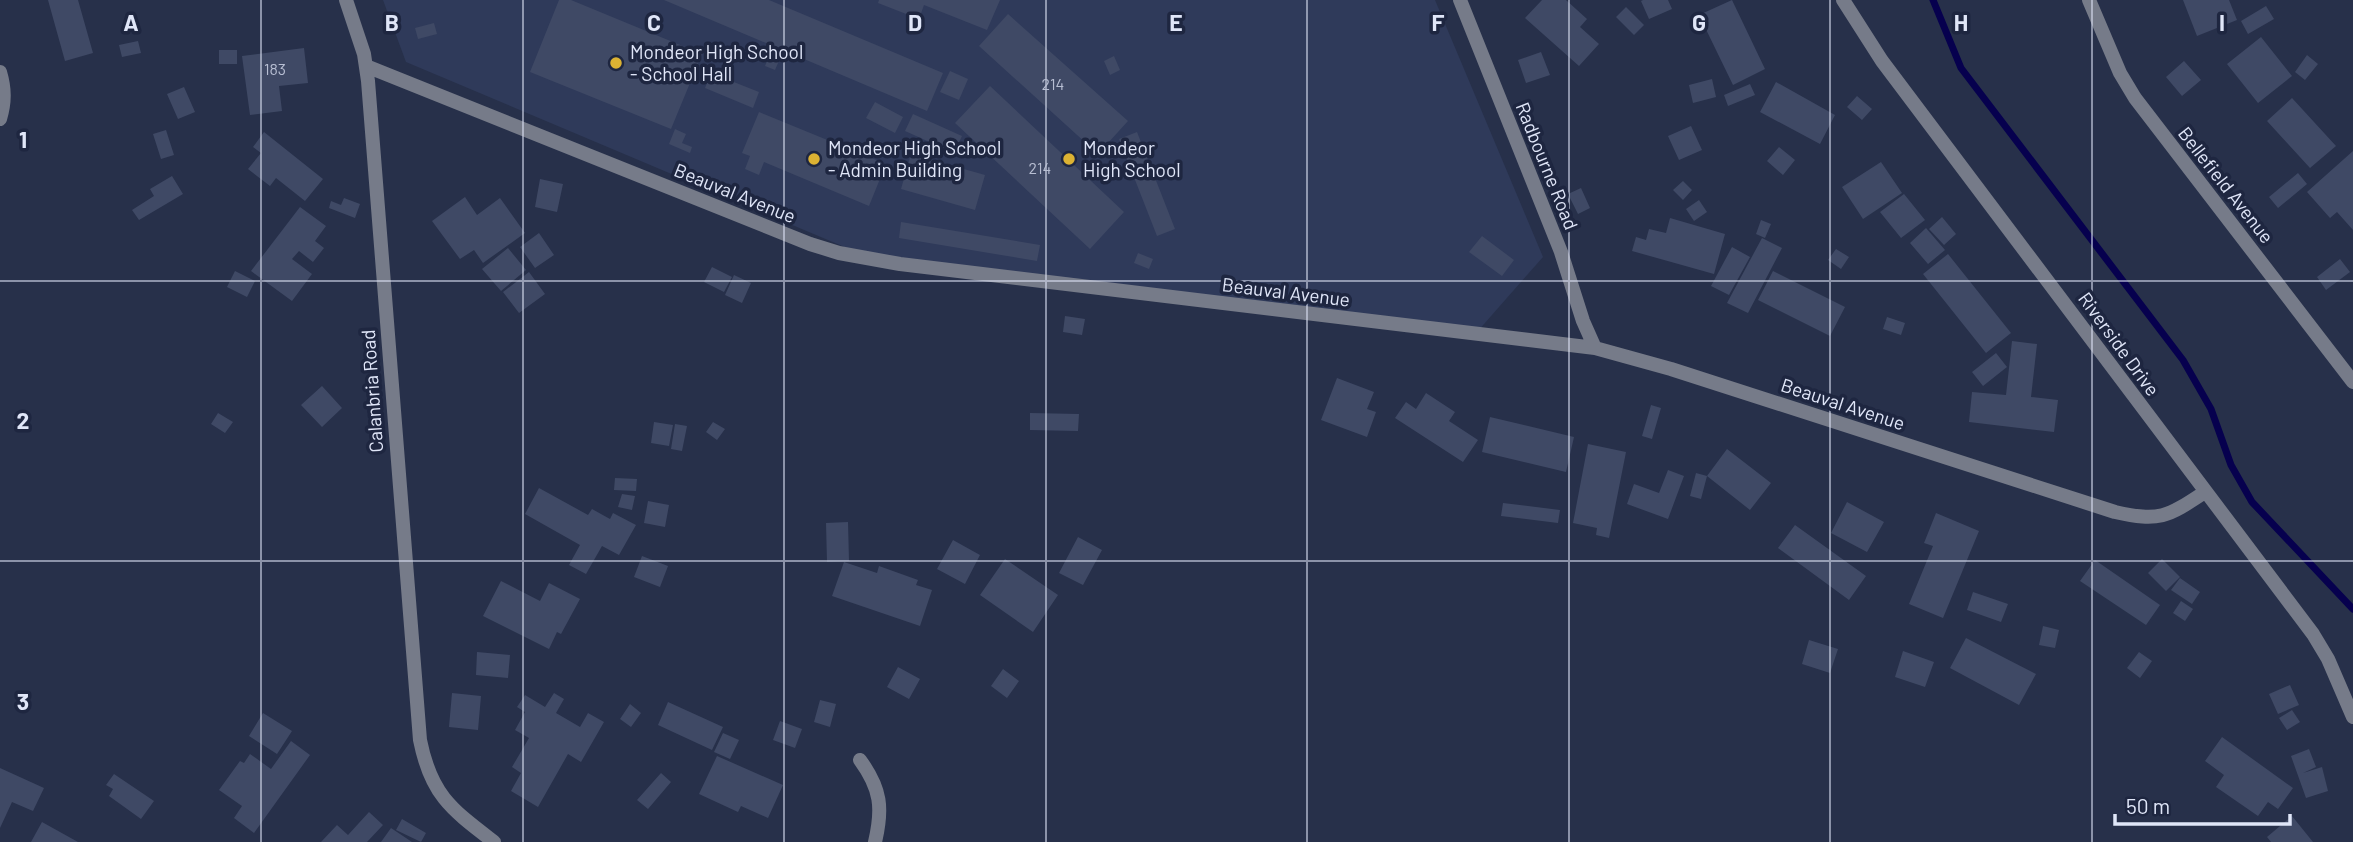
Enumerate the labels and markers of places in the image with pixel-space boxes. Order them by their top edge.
place label: Mondeor High School - School Hall [630,40,803,85]
marker: Mondeor High School - School Hall [608,55,624,71]
place label: Mondeor High School - Admin Building [828,136,1001,181]
place label: Mondeor High School [1083,136,1181,181]
marker: Mondeor High School - Admin Building [806,151,822,167]
marker: Mondeor High School [1061,151,1077,167]

